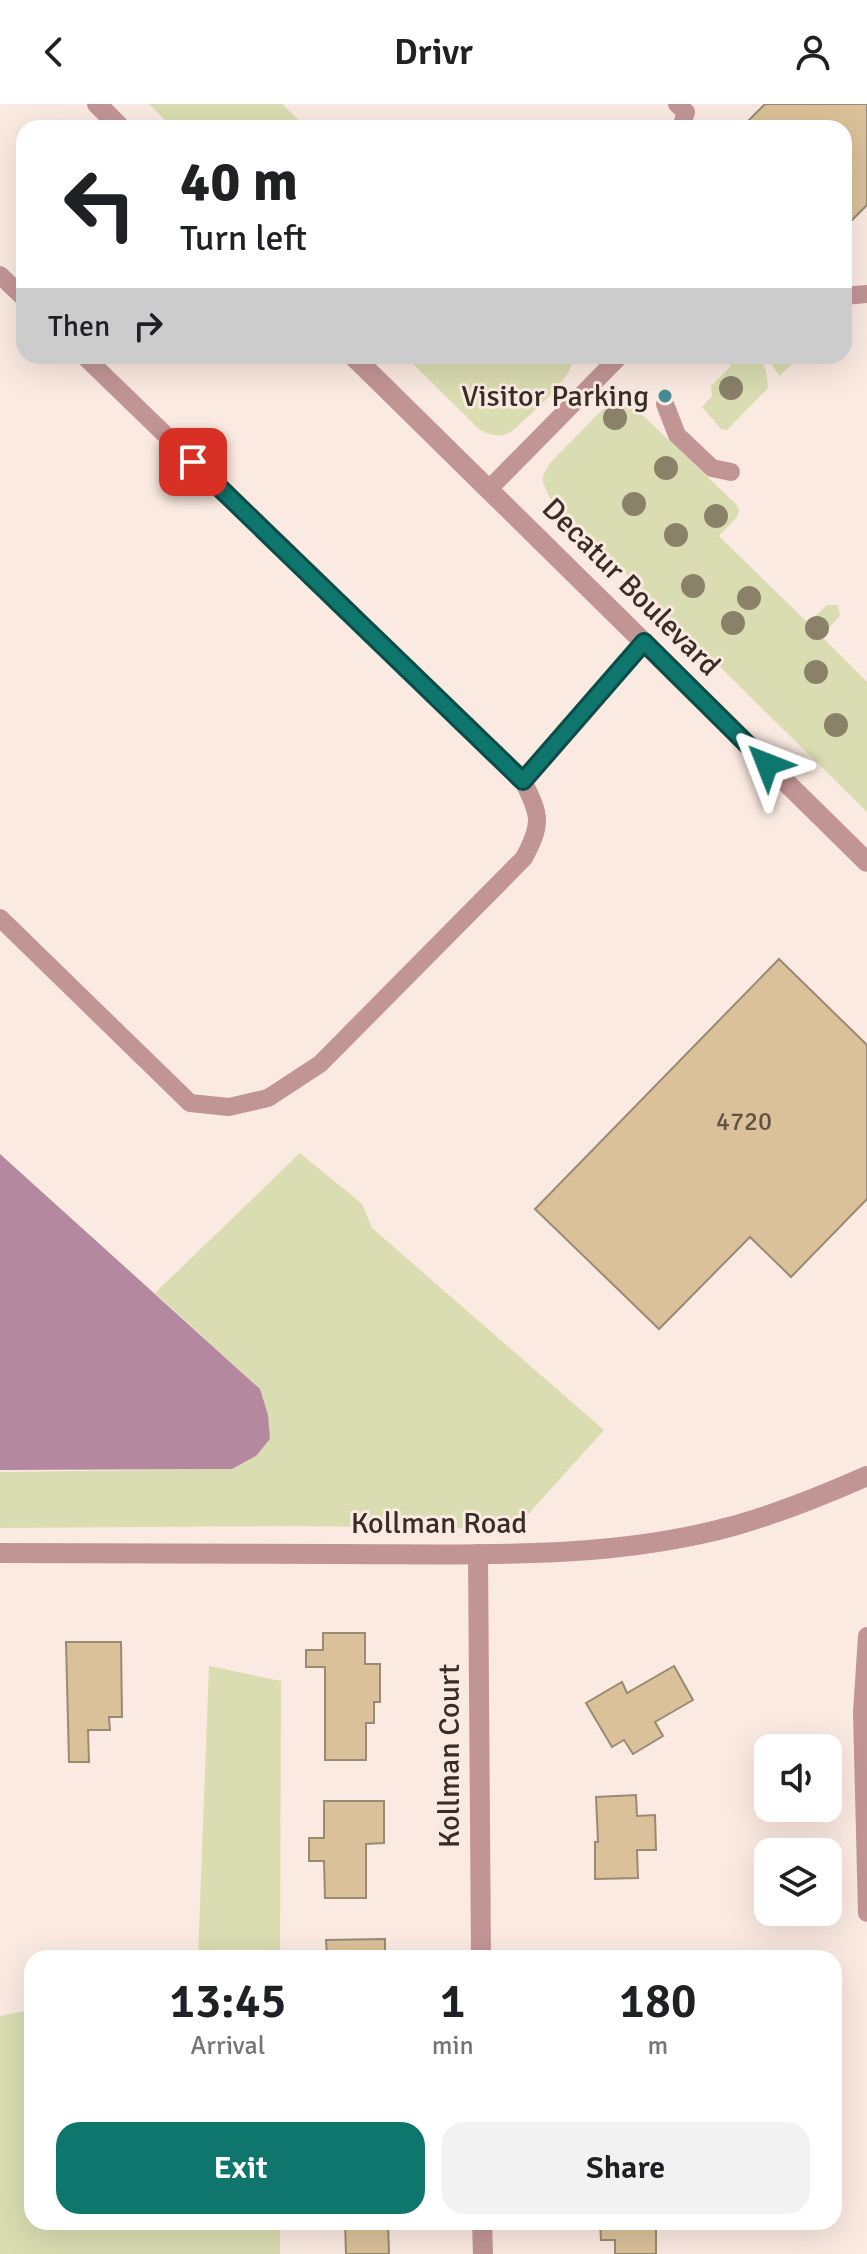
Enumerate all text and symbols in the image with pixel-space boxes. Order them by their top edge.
icon: back [32,30,76,74]
text: Drivr [394,30,473,75]
icon: person [791,30,835,74]
text: 40 m [180,147,298,216]
icon: left [48,152,152,256]
text: Turn left [180,216,307,261]
icon: right [126,304,170,348]
text: Then [48,308,110,345]
place label: Visitor Parking [461,378,649,415]
marker: Visitor Parking [656,387,674,405]
pin [159,428,227,496]
icon: arrive [171,440,215,484]
street label: Decatur Boulevard [534,490,728,684]
position arrow [725,722,809,806]
house number: 4720 [716,1106,772,1138]
street label: Kollman Road [351,1505,527,1542]
street label: Kollman Court [431,1664,468,1848]
map controls [754,1734,842,1926]
button: sound [754,1734,842,1822]
button: layers [754,1838,842,1926]
text: 13:45 [169,1972,286,2031]
text: 1 [440,1972,466,2031]
text: 180 [619,1972,697,2031]
text: Arrival [190,2030,265,2062]
text: min [432,2030,474,2062]
text: m [647,2030,668,2062]
button: Exit [56,2122,425,2214]
button: Share [441,2122,810,2214]

